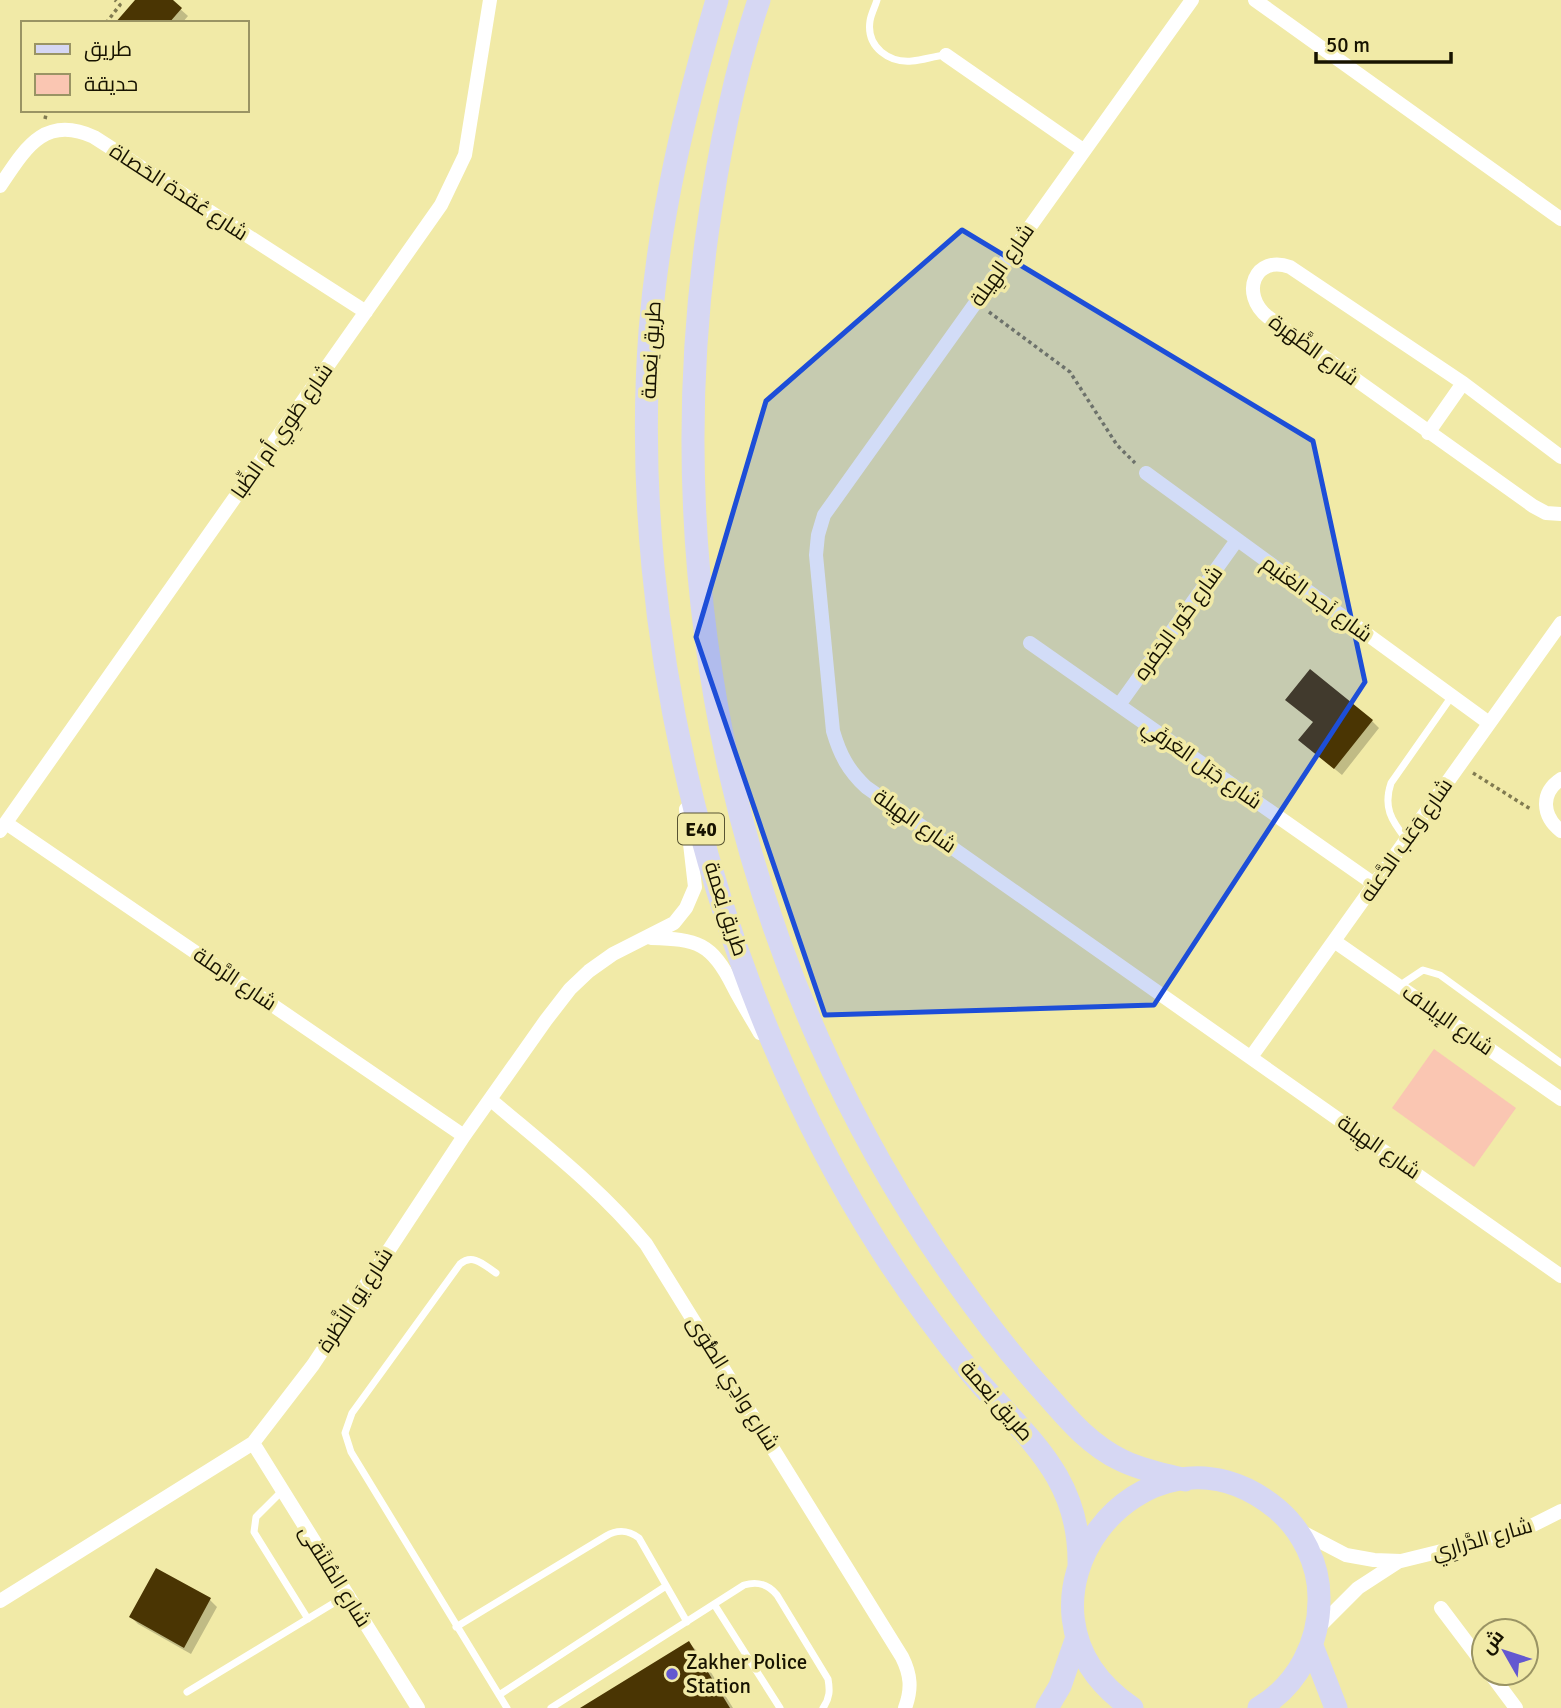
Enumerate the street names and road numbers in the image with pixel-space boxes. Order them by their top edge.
street label: شارع عُقدة الحَصاة [104,138,253,247]
street label: شارع الهِيلة [964,218,1042,313]
street label: طريق نِعمة [635,300,667,400]
street label: شارع الظَّهَرة [1263,308,1364,392]
street label: شارع طَوِي أم الظِّبا [225,358,341,505]
street label: شارع نَجد الغنَيم [1256,550,1377,649]
street label: شارع خُور الجَفره [1128,561,1229,686]
street label: شارع جَبَل العَرفَي [1135,713,1267,817]
street label: شارع وَعَب الدَّعنه [1354,773,1459,907]
street label: شارع الهِيلة [867,783,962,861]
road number: E40 [678,814,724,844]
street label: طريق نِعمة [699,858,753,960]
street label: شارع الرَّملة [188,942,282,1017]
street label: شارع الإيلاف [1397,979,1499,1062]
street label: شارع الهِيلة [1331,1109,1426,1187]
street label: شارع يَو النَّظرة [311,1242,399,1358]
street label: شارع وادِي الطُّوَى [679,1311,785,1457]
street label: طريق نِعمة [955,1356,1039,1446]
street label: شارع الدَّرارِي [1429,1512,1536,1569]
street label: شارع المُلتَقى [293,1520,377,1632]

